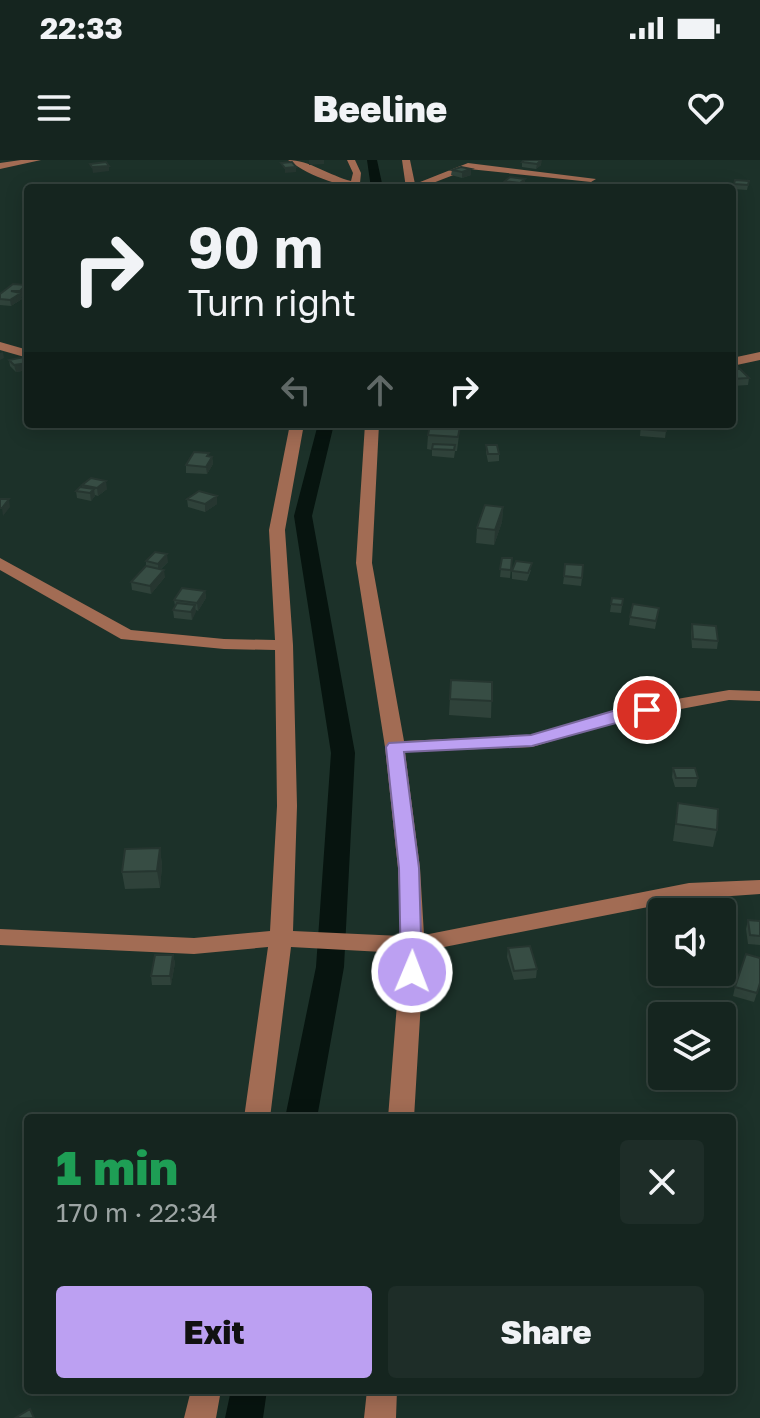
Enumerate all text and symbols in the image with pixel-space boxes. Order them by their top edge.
text: 22:33 [40,10,123,46]
icon: menu [32,86,76,130]
icon: heart [684,86,728,130]
text: Beeline [313,87,447,130]
text: 90 m [188,213,323,280]
icon: right [56,216,160,320]
text: Turn right [188,281,356,324]
icon: left [274,368,318,412]
icon: ahead [358,368,402,412]
icon: right [442,368,486,412]
pin [613,676,681,744]
icon: arrive [625,688,669,732]
map controls [648,898,736,1090]
button: sound [648,898,736,986]
position arrow [370,930,454,1014]
button: layers [648,1002,736,1090]
text: 1 min [56,1138,178,1196]
button: close [620,1140,704,1224]
text: 170 m · 22:34 [56,1197,218,1228]
button: Exit [56,1286,372,1378]
button: Share [388,1286,704,1378]

